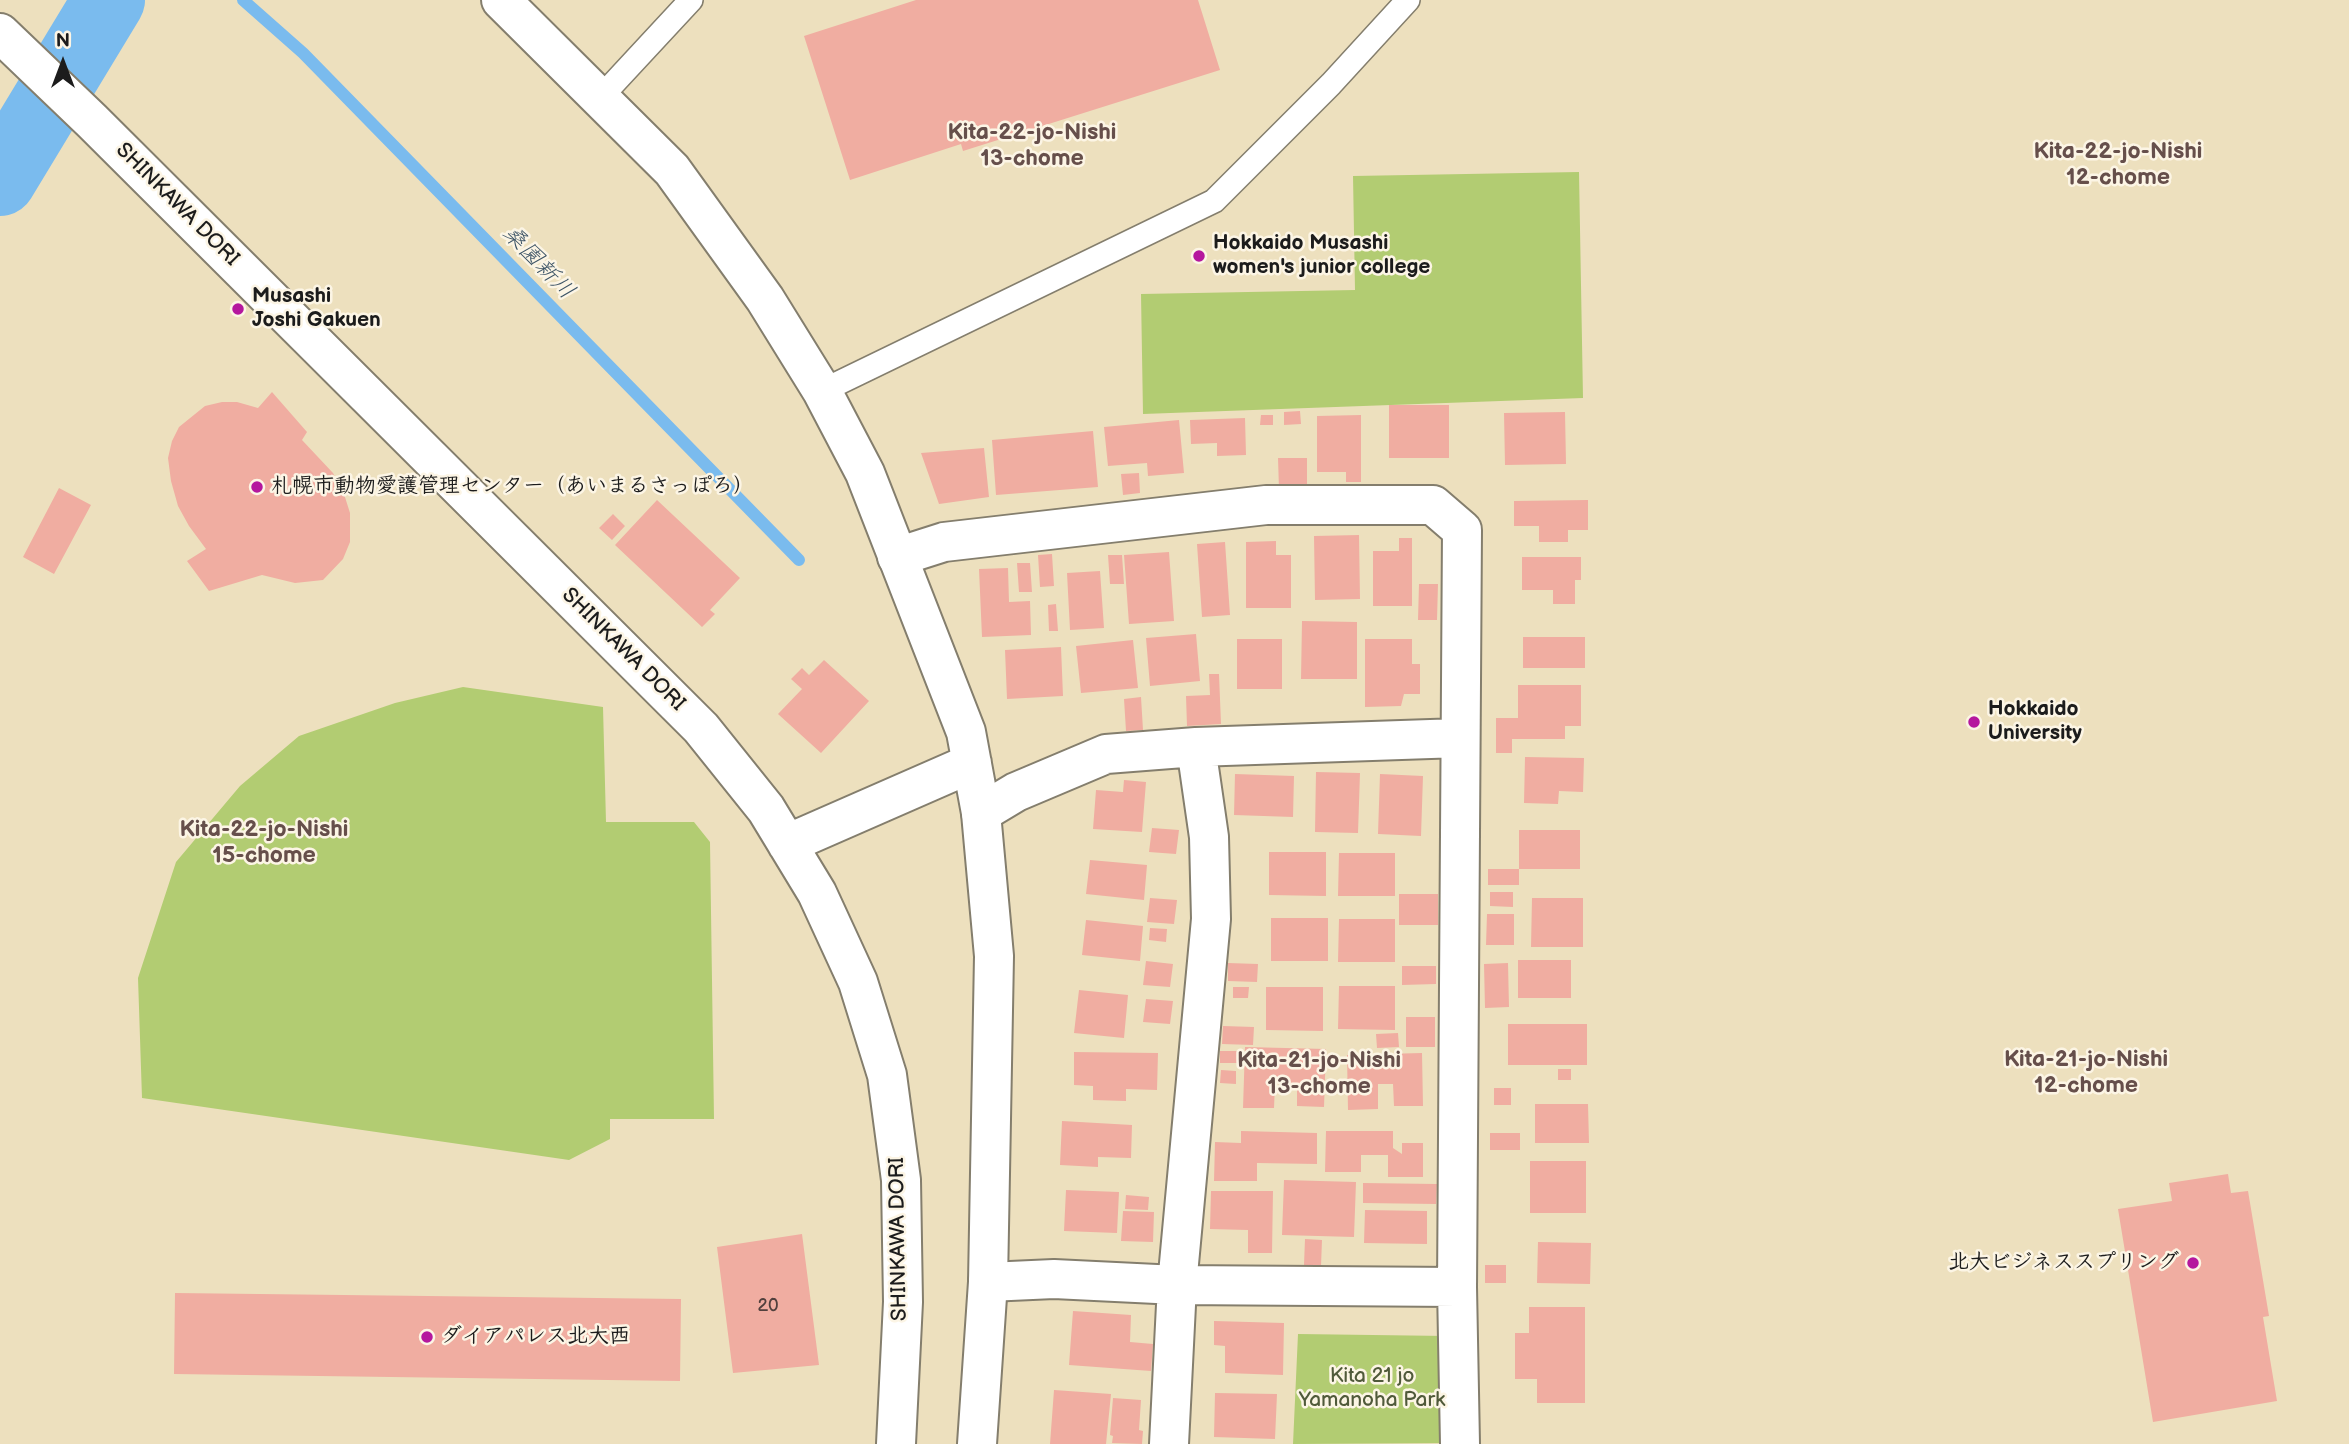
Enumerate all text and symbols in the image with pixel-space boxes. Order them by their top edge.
north arrow [28,28,98,98]
text: N [56,30,70,53]
district label: Kita-22-jo-Nishi 13-chome [948,119,1116,173]
street label: SHINKAWA DORI [110,138,244,272]
district label: Kita-22-jo-Nishi 12-chome [2034,138,2202,192]
water label: 桑園新川 [496,220,580,306]
place label: Hokkaido Musashi women's junior college [1213,231,1430,281]
marker: Hokkaido Musashi women's junior college [1191,248,1207,264]
place label: Musashi Joshi Gakuen [252,284,381,334]
marker: Musashi Joshi Gakuen [230,301,246,317]
place label: 札幌市動物愛護管理センター（あいまるさっぽろ） [271,474,754,500]
marker: 札幌市動物愛護管理センター（あいまるさっぽろ） [249,479,265,495]
street label: SHINKAWA DORI [556,583,690,717]
place label: Hokkaido University [1988,697,2082,747]
marker: Hokkaido University [1966,714,1982,730]
district label: Kita-22-jo-Nishi 15-chome [180,816,348,870]
district label: Kita-21-jo-Nishi 12-chome [2004,1046,2168,1100]
district label: Kita-21-jo-Nishi 13-chome [1237,1047,1401,1101]
street label: SHINKAWA DORI [885,1157,913,1321]
place label: 北大ビジネススプリング [1948,1250,2179,1276]
marker: 北大ビジネススプリング [2185,1255,2201,1271]
house number: 20 [757,1295,779,1317]
place label: ダイアパレス北大西 [441,1324,630,1350]
marker: ダイアパレス北大西 [419,1329,435,1345]
park label: Kita 21 jo Yamanoha Park [1299,1364,1445,1414]

